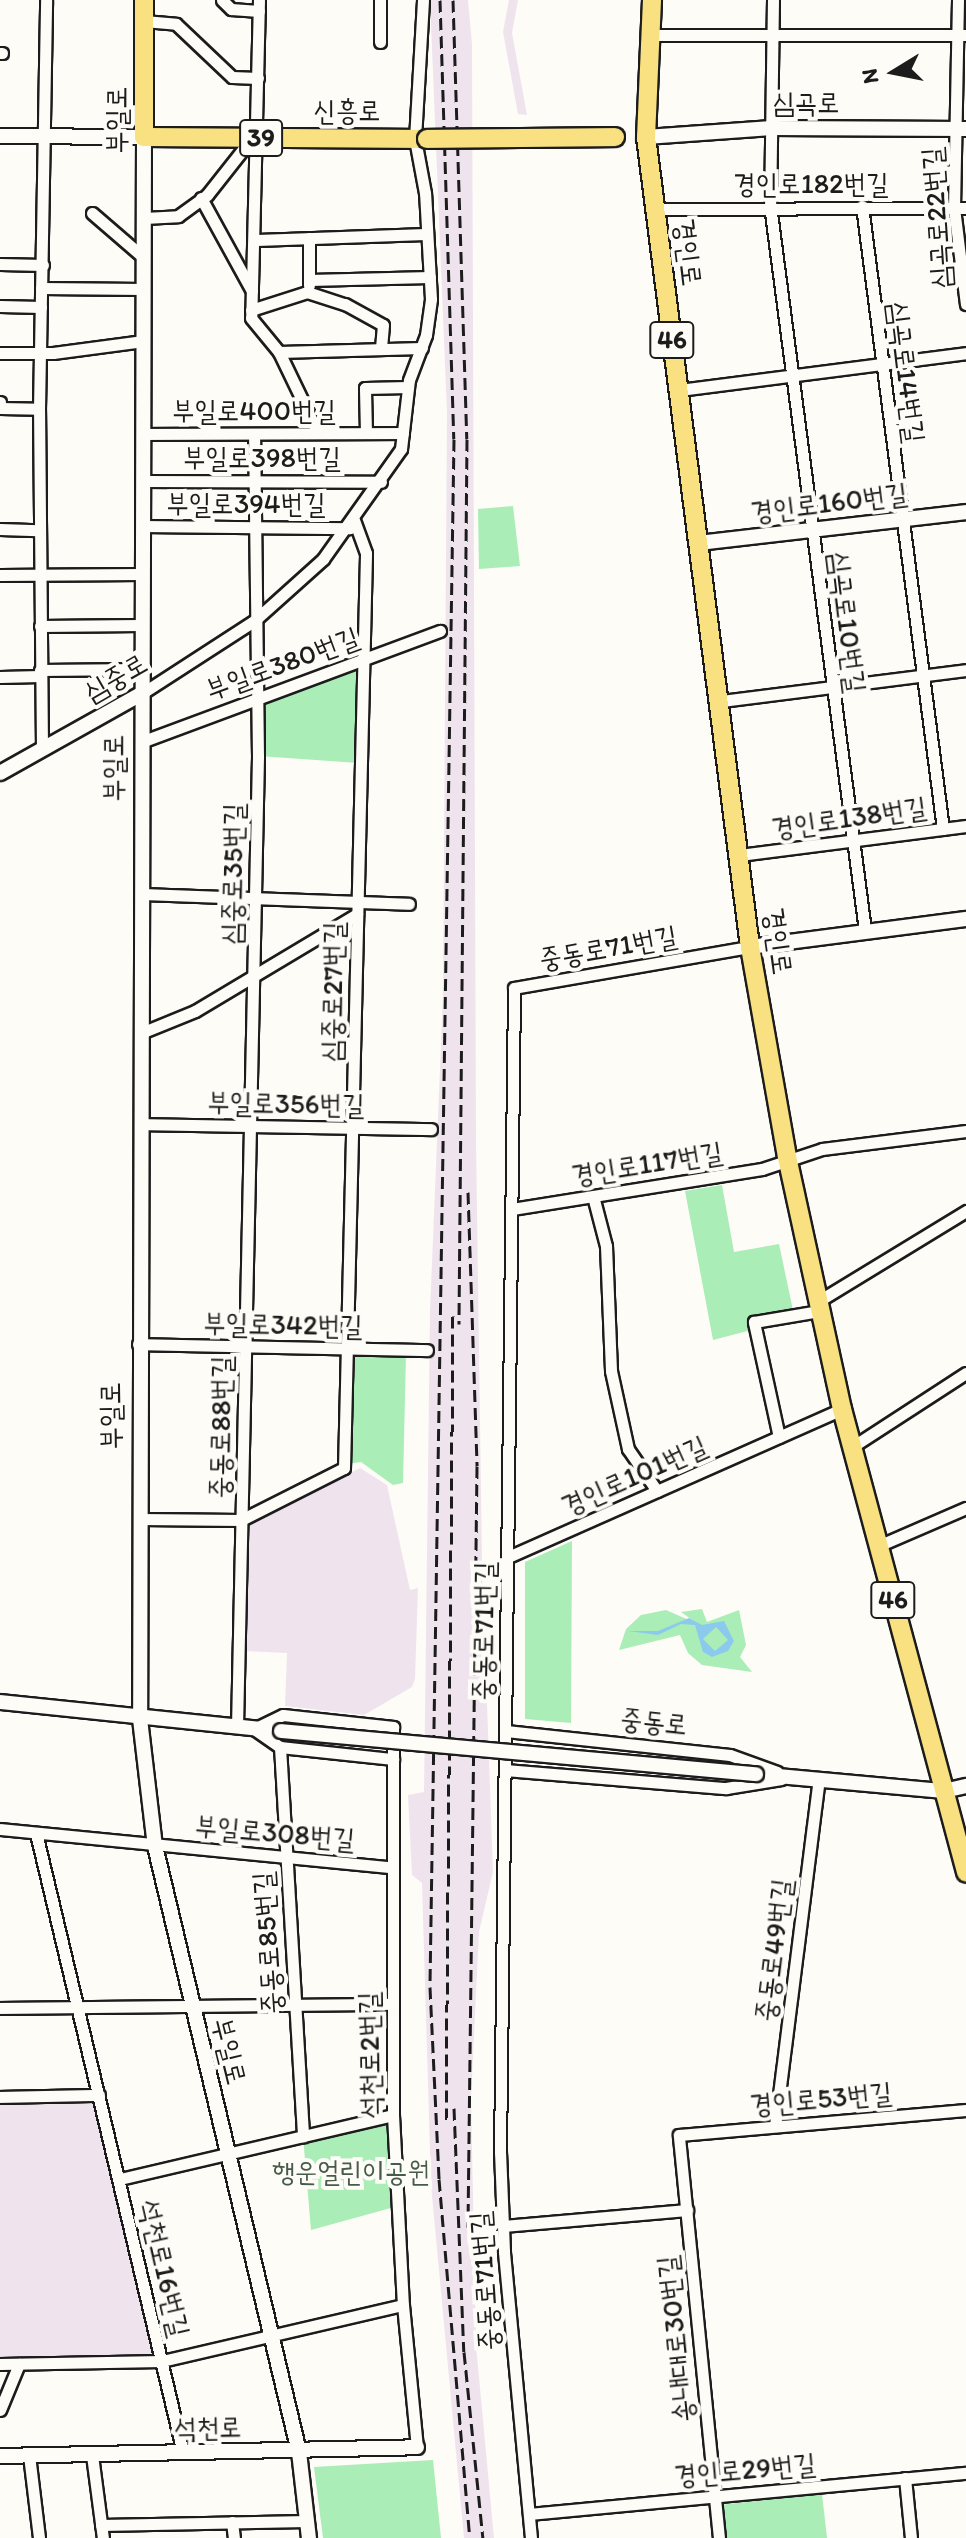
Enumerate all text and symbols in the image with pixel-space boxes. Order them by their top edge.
north arrow [854,32,934,112]
text: N [855,67,884,86]
street label: 심곡로 [772,85,840,119]
street label: 부일로 [99,86,133,154]
street label: 신흥로 [313,93,381,127]
road number: 39 [239,116,283,160]
street label: 심곡로22번길 [914,146,958,290]
street label: 경인로182번길 [733,166,889,200]
street label: 경인로 [668,216,710,288]
street label: 심곡로14번길 [882,299,932,445]
road number: 46 [648,318,696,362]
street label: 부일로400번길 [172,393,336,427]
street label: 부일로398번길 [183,440,341,474]
street label: 경인로160번길 [749,476,909,528]
street label: 부일로394번길 [166,486,326,520]
street label: 심곡로10번길 [823,549,873,695]
street label: 부일로380번길 [201,620,363,706]
street label: 심중로 [77,646,153,708]
street label: 부일로 [96,734,130,802]
street label: 경인로138번길 [769,789,929,845]
street label: 심중로35번길 [214,802,250,946]
street label: 경인로 [758,905,800,977]
street label: 중동로71번길 [536,918,680,976]
street label: 심중로27번길 [314,921,350,1063]
street label: 부일로356번길 [207,1085,365,1121]
street label: 경인로117번길 [569,1134,725,1192]
street label: 부일로342번길 [203,1306,363,1342]
street label: 중동로88번길 [202,1355,238,1499]
street label: 부일로 [93,1382,127,1450]
street label: 경인로101번길 [556,1428,712,1522]
street label: 중동로71번길 [465,1561,501,1701]
road number: 46 [869,1578,917,1622]
street label: 중동로 [619,1701,689,1741]
street label: 부일로308번길 [194,1808,356,1856]
street label: 중동로85번길 [245,1871,289,2015]
street label: 중동로49번길 [748,1876,798,2024]
street label: 석천로2번길 [351,1991,387,2119]
street label: 부일로 [206,2014,254,2088]
street label: 경인로53번길 [748,2075,894,2121]
park label: 행운얼린이공원 [272,2154,430,2188]
street label: 석천로16번길 [133,2196,197,2340]
street label: 중동로71번길 [462,2210,506,2352]
street label: 송내대로30번길 [650,2254,700,2424]
street label: 석천로 [174,2410,242,2444]
street label: 경인로29번길 [673,2446,817,2492]

